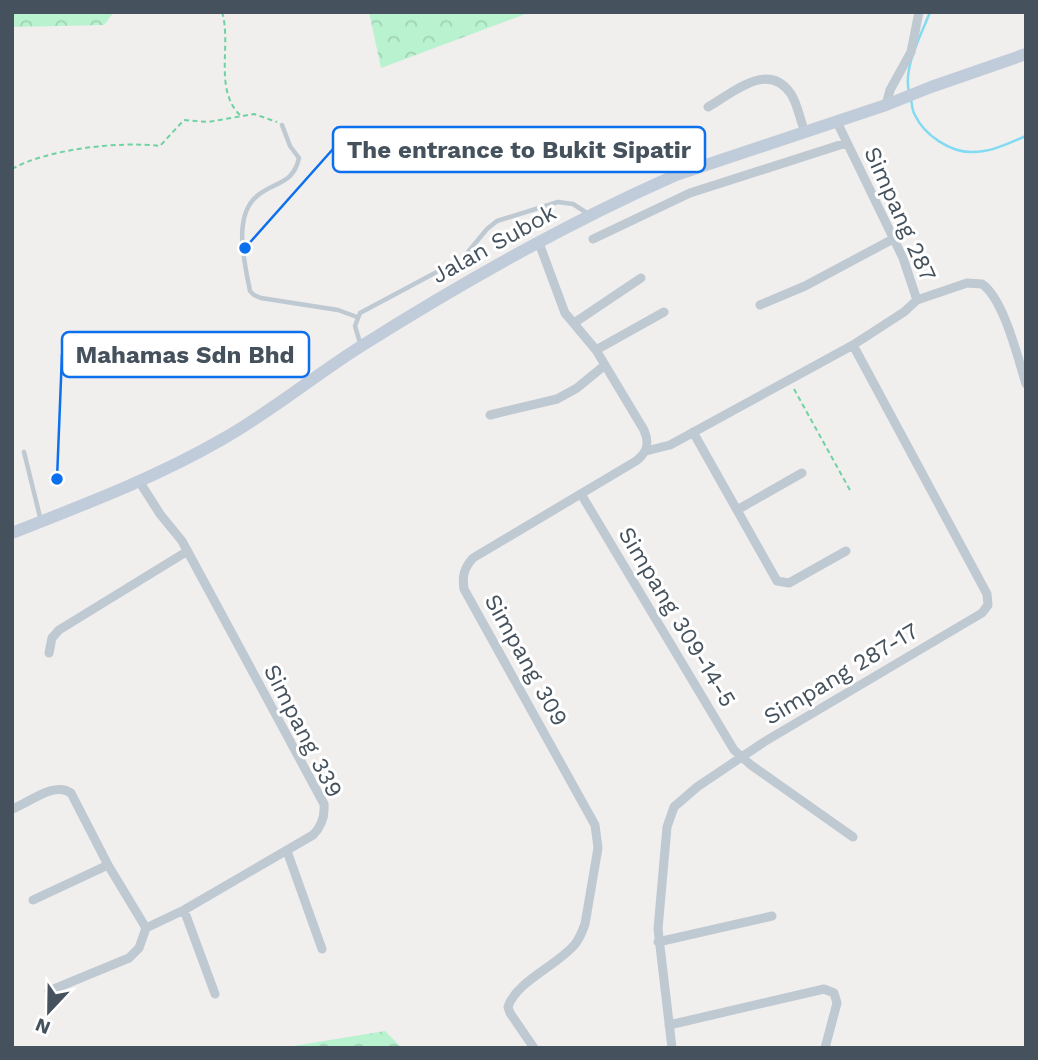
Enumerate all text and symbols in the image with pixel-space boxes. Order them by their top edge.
callout: The entrance to Bukit Sipatir [333,127,705,172]
text: The entrance to Bukit Sipatir [347,136,692,164]
street label: Simpang 287 [858,143,942,285]
street label: Jalan Subok [427,199,561,289]
callout: Mahamas Sdn Bhd [62,332,309,377]
text: Mahamas Sdn Bhd [75,341,295,369]
street label: Simpang 309-14-5 [613,522,741,712]
street label: Simpang 309 [479,589,573,731]
street label: Simpang 287-17 [759,617,923,731]
street label: Simpang 339 [258,660,348,802]
north arrow [14,976,84,1046]
text: N [32,1013,54,1040]

